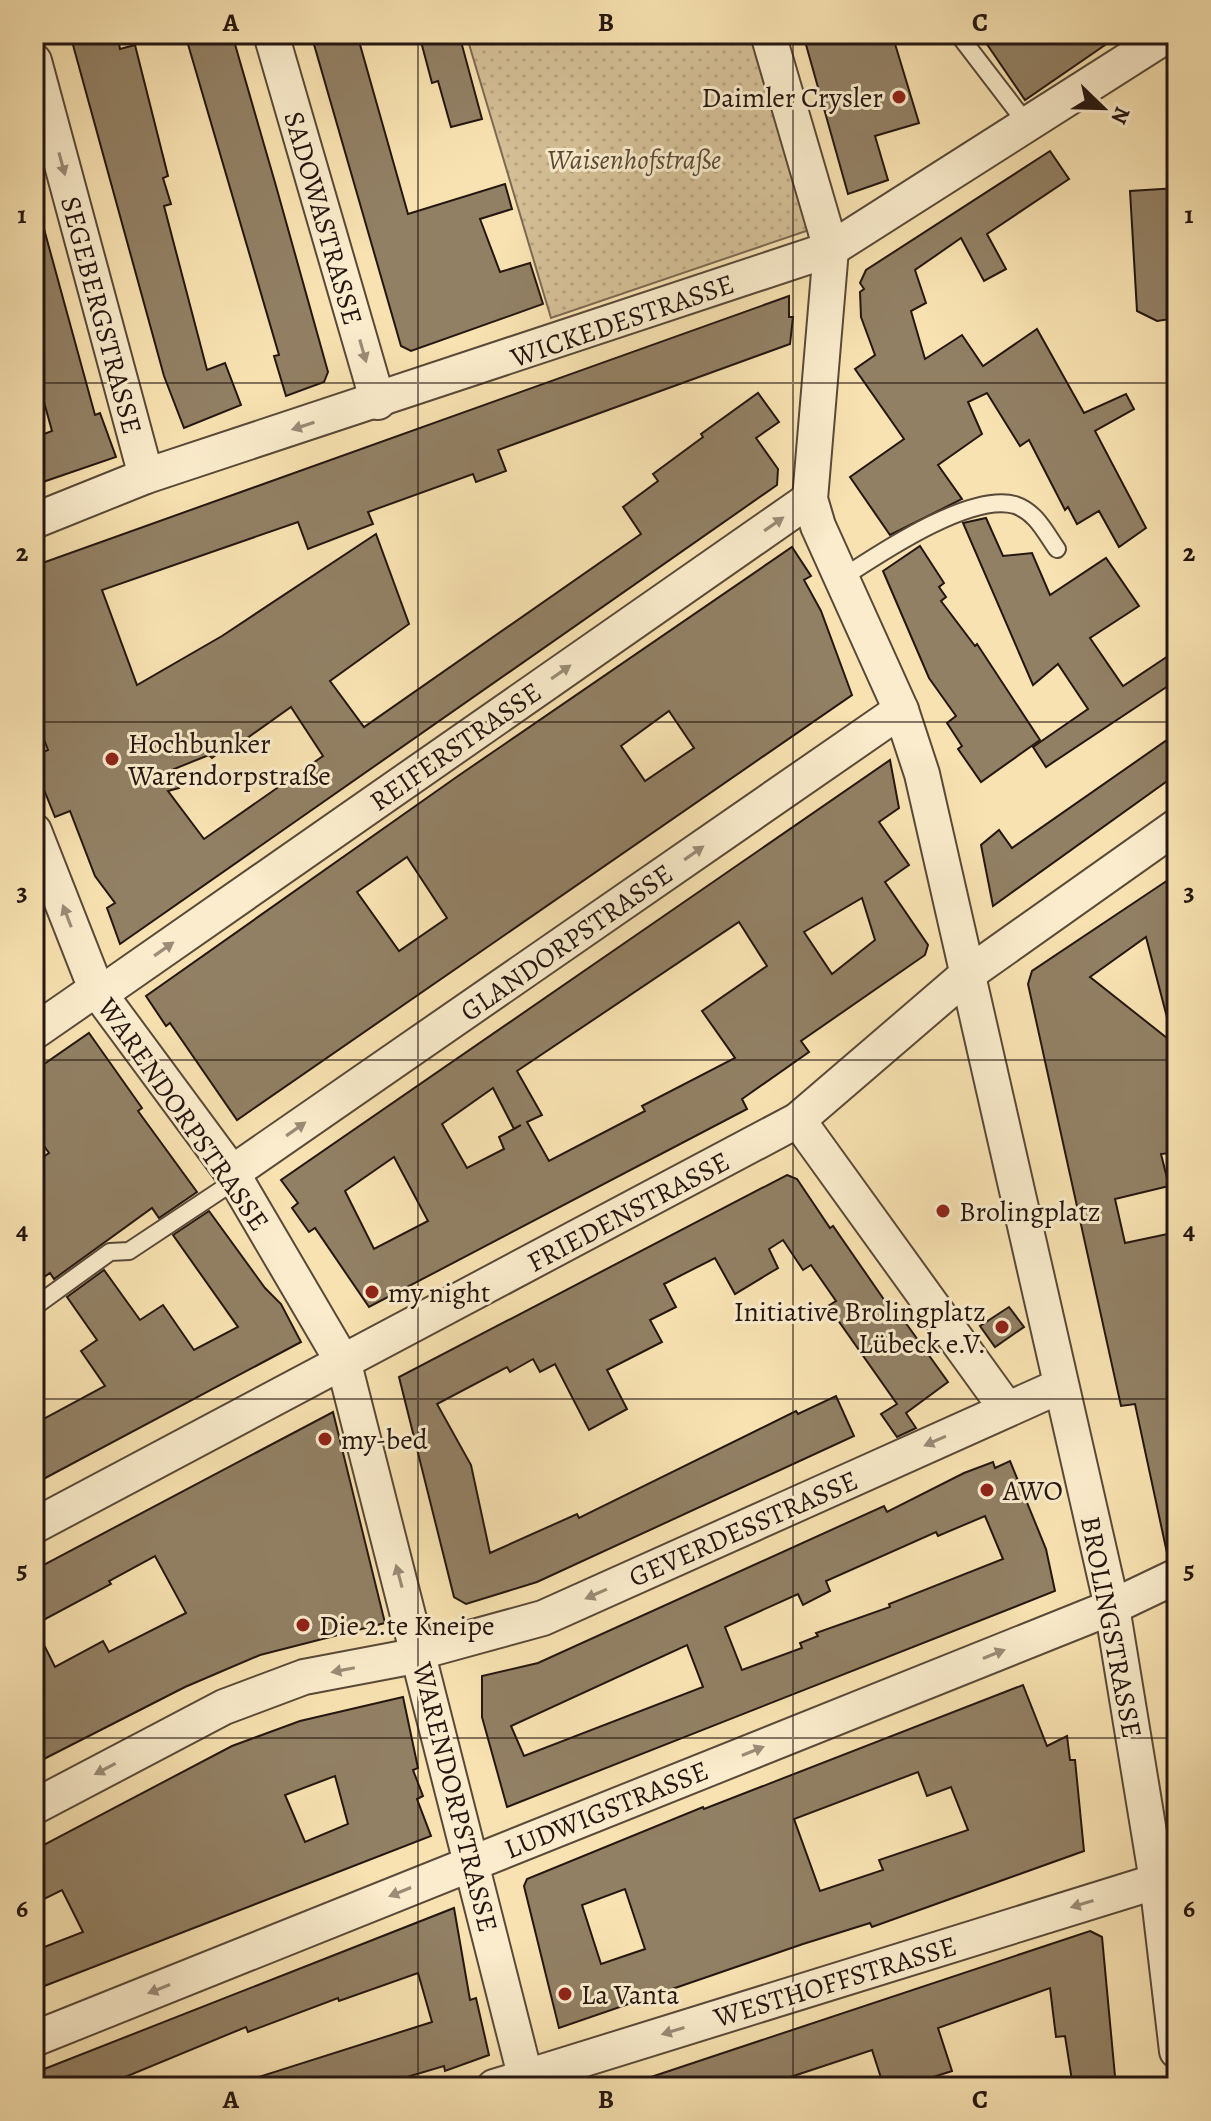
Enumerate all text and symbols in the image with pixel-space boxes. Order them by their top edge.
text: A [222,5,240,40]
text: B [598,5,614,40]
text: C [972,5,988,40]
north arrow [1063,68,1143,148]
place label: Daimler Crysler [701,79,883,117]
marker: Daimler Crysler [890,88,908,106]
text: N [1104,102,1137,129]
street label: SADOWASTRASSE [274,107,372,329]
park label: Waisenhofstraße [547,141,721,179]
one-way arrow [56,151,68,176]
street label: SEGEBERGSTRASSE [51,192,151,438]
text: 1 [17,197,27,232]
text: 1 [1184,197,1194,232]
street label: WICKEDESTRASSE [505,265,739,377]
one-way arrow [357,339,370,363]
one-way arrow [291,420,315,433]
one-way arrow [763,516,785,532]
text: 2 [16,535,29,570]
text: 2 [1183,535,1196,570]
one-way arrow [550,665,571,680]
street label: REIFERSTRASSE [362,673,549,820]
place label: Hochbunker Warendorpstraße [127,725,331,795]
marker: Hochbunker Warendorpstraße [103,750,121,768]
one-way arrow [683,846,704,861]
street label: GLANDORPSTRASSE [453,855,680,1031]
text: 3 [16,874,28,909]
text: 3 [1183,874,1195,909]
one-way arrow [61,904,74,928]
one-way arrow [153,942,174,957]
street label: WARENDORPSTRASSE [88,990,278,1239]
one-way arrow [286,1122,307,1137]
street label: FRIEDENSTRASSE [521,1142,736,1281]
place label: Brolingplatz [959,1193,1101,1231]
marker: Brolingplatz [934,1202,952,1220]
text: 4 [16,1213,28,1248]
text: 4 [1183,1213,1195,1248]
place label: my night [388,1274,490,1312]
marker: my night [363,1283,381,1301]
place label: Initiative Brolingplatz Lübeck e.V. [734,1293,986,1363]
marker: Initiative Brolingplatz Lübeck e.V. [993,1318,1011,1336]
place label: my-bed [341,1421,429,1459]
marker: my-bed [316,1430,334,1448]
one-way arrow [923,1434,947,1447]
street label: GEVERDESSTRASSE [623,1461,864,1596]
place label: AWO [1002,1472,1063,1510]
marker: AWO [978,1481,996,1499]
street label: BROLINGSTRASSE [1071,1513,1151,1741]
text: 5 [16,1552,28,1587]
text: 5 [1183,1552,1195,1587]
one-way arrow [393,1564,405,1589]
one-way arrow [584,1588,608,1601]
place label: Die 2.te Kneipe [319,1607,495,1645]
marker: Die 2.te Kneipe [294,1616,312,1634]
one-way arrow [982,1647,1006,1660]
street label: WARENDORPSTRASSE [403,1658,507,1936]
one-way arrow [331,1664,356,1676]
one-way arrow [741,1744,765,1757]
street label: LUDWIGSTRASSE [499,1752,714,1868]
one-way arrow [93,1763,116,1776]
one-way arrow [388,1886,412,1899]
text: 6 [16,1891,28,1926]
text: 6 [1183,1891,1195,1926]
one-way arrow [1070,1898,1094,1911]
street label: WESTHOFFSTRASSE [708,1927,961,2037]
place label: La Vanta [581,1976,679,2014]
one-way arrow [147,1982,171,1995]
marker: La Vanta [556,1985,574,2003]
one-way arrow [661,2025,685,2038]
text: A [222,2082,240,2117]
text: B [598,2082,614,2117]
text: C [972,2082,988,2117]

